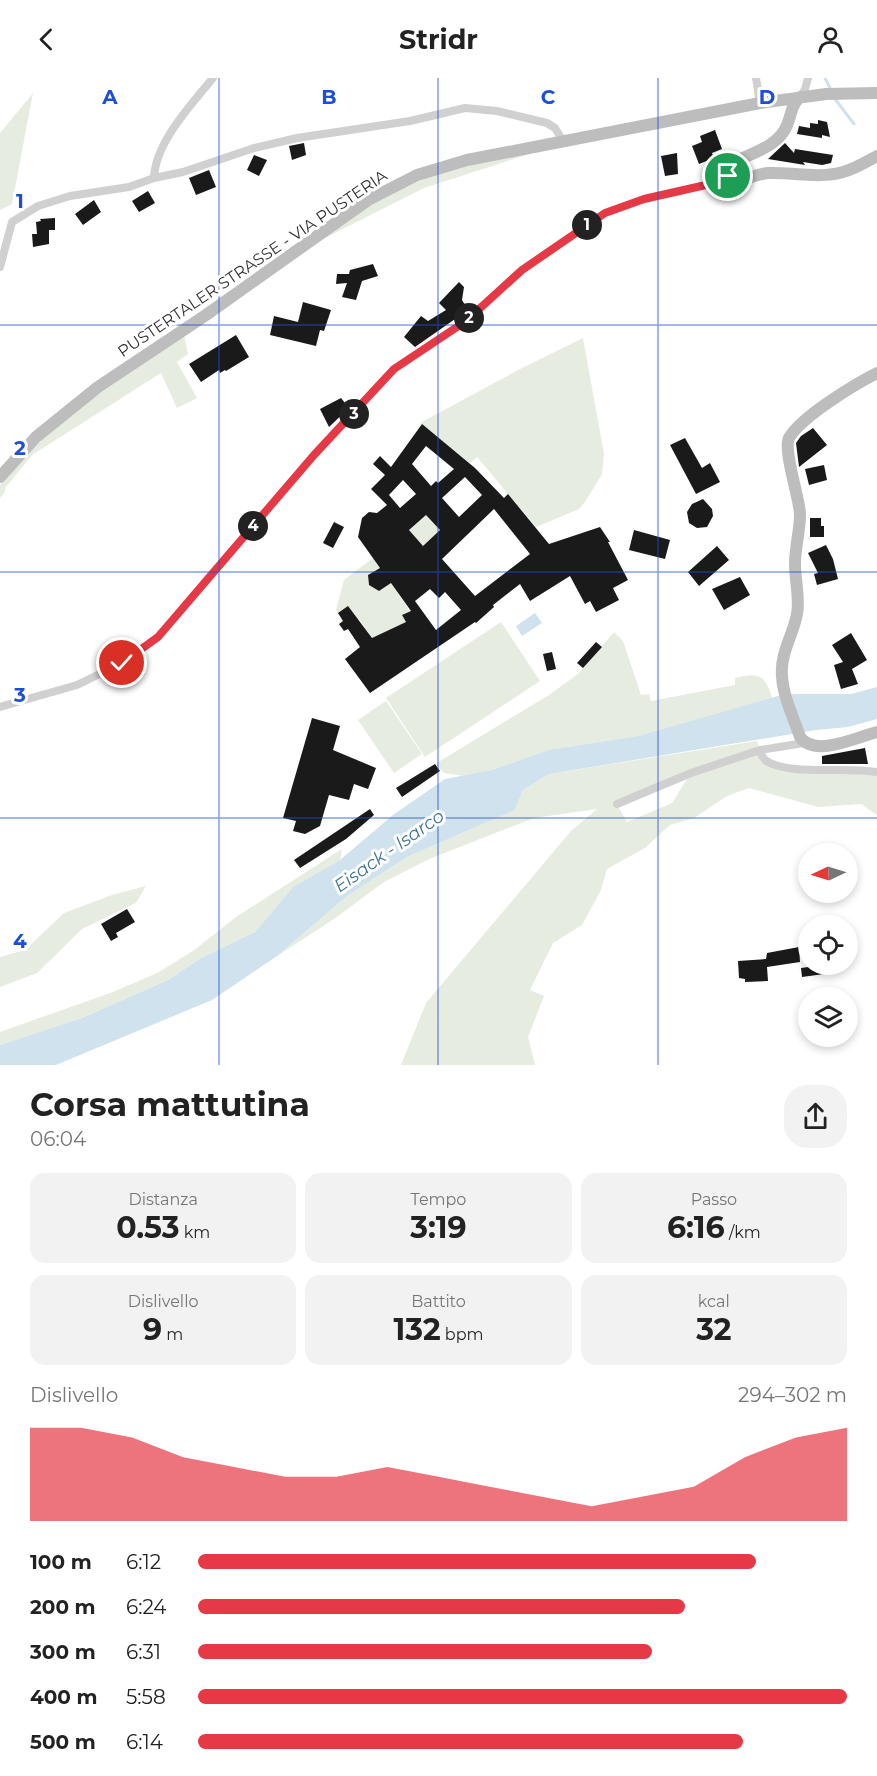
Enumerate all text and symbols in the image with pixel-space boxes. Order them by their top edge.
icon: back [30,23,63,56]
text: Stridr [399,23,478,56]
icon: person [814,23,847,56]
text: A [101,85,118,109]
text: B [321,85,337,109]
text: C [541,85,556,109]
text: D [759,85,775,109]
pin [702,150,753,201]
icon: arrive [711,159,744,192]
street label: PUSTERTALER STRASSE - VIA PUSTERIA [114,166,391,361]
text: 1 [16,189,24,213]
pin: 1 [572,210,602,240]
text: 1 [584,215,590,234]
pin: 2 [454,303,484,333]
text: 2 [464,308,474,327]
pin: 3 [339,399,369,429]
text: 3 [349,404,359,423]
text: 2 [14,436,26,460]
pin: 4 [238,511,268,541]
text: 4 [247,516,259,535]
pin [96,637,147,688]
icon: check [105,646,138,679]
text: 3 [13,683,26,707]
water label: Eisack - Isarco [330,805,448,897]
north arrow [798,843,858,903]
map controls [798,843,858,1047]
button: locate [798,915,858,975]
text: 4 [13,929,27,953]
button: layers [798,987,858,1047]
text: Corsa mattutina [30,1084,310,1124]
button: share [784,1085,847,1148]
text: 06:04 [30,1127,86,1151]
text: Distanza [128,1190,198,1209]
text: Tempo [411,1190,466,1209]
text: Passo [691,1190,737,1209]
text: 0.53 [116,1209,180,1246]
text: 3:19 [410,1209,467,1246]
text: 6:16 [667,1209,725,1246]
text: km [180,1223,210,1242]
text: /km [725,1223,761,1242]
text: Dislivello [128,1292,199,1311]
text: Battito [411,1292,466,1311]
text: kcal [698,1292,730,1311]
text: 9 [143,1311,162,1348]
text: 132 [394,1311,441,1348]
text: 32 [696,1311,731,1348]
text: m [162,1325,183,1344]
text: bpm [441,1325,483,1344]
text: Dislivello [30,1383,118,1407]
text: 294–302 m [738,1383,847,1407]
text: 100 m [30,1550,92,1574]
text: 6:12 [126,1550,161,1574]
text: 200 m [30,1595,96,1619]
text: 6:24 [126,1595,167,1619]
text: 300 m [30,1640,96,1664]
text: 6:31 [126,1640,161,1664]
text: 400 m [30,1685,98,1709]
text: 5:58 [126,1685,166,1709]
text: 500 m [30,1730,96,1754]
text: 6:14 [126,1730,163,1754]

